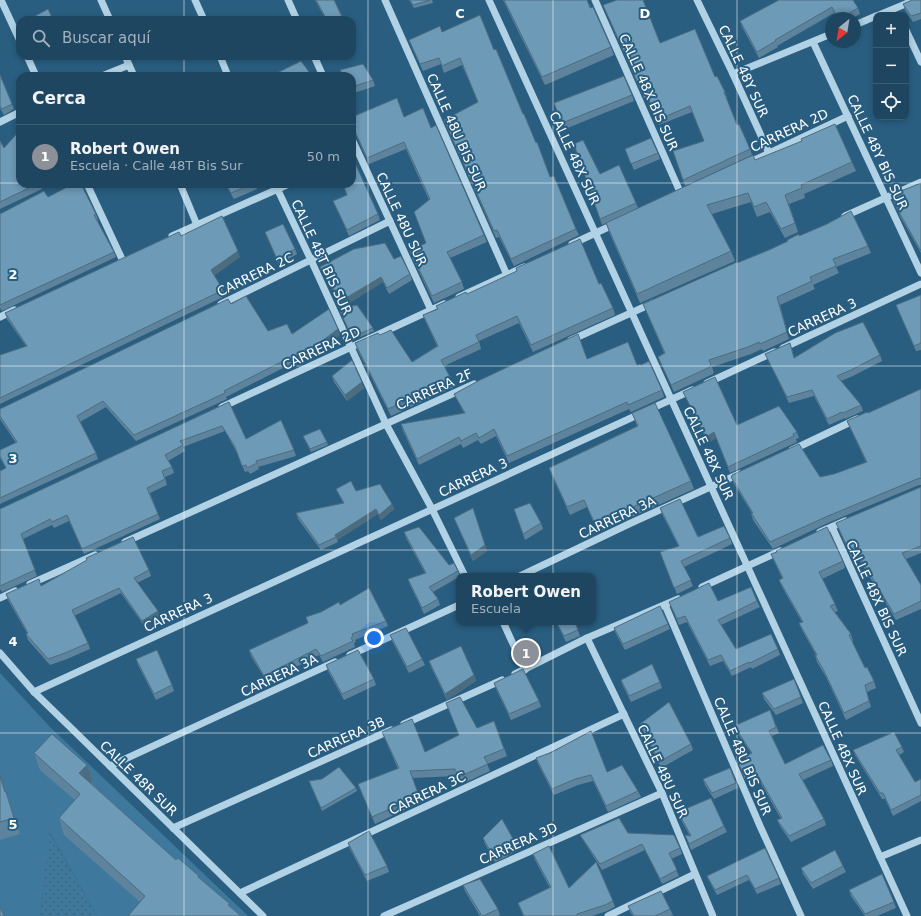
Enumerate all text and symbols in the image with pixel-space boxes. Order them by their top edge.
text: C [455,6,465,21]
text: D [640,6,651,21]
north arrow [825,12,861,48]
map controls [873,12,909,120]
button: + [873,12,909,48]
search box [16,16,356,60]
street label: CALLE 48Y SUR [716,23,772,120]
icon: search [30,27,52,49]
text: Buscar aquí [62,29,150,47]
street label: CALLE 48X BIS SUR [616,31,681,153]
button: − [873,48,909,84]
street label: CALLE 48U BIS SUR [424,71,489,193]
button: locate [873,84,909,120]
text: Cerca [32,88,86,108]
street label: CALLE 48Y BIS SUR [844,92,911,212]
street label: CARRERA 2D [748,106,830,155]
street label: CALLE 48X SUR [546,109,603,207]
text: Robert Owen [70,140,180,158]
text: 1 [40,149,50,164]
text: 50 m [307,149,340,164]
text: Escuela · Calle 48T Bis Sur [70,158,243,173]
street label: CALLE 48U SUR [373,170,430,269]
street label: CALLE 48T BIS SUR [288,197,355,317]
street label: CARRERA 2C [215,249,296,299]
text: 2 [8,267,18,282]
street label: CARRERA 3 [785,295,859,340]
street label: CARRERA 2D [280,324,362,373]
street label: CARRERA 2F [394,366,474,413]
street label: CALLE 48X SUR [680,404,737,502]
text: 3 [8,451,18,466]
street label: CARRERA 3 [436,455,510,500]
street label: CARRERA 3A [576,493,658,542]
street label: CALLE 48X BIS SUR [843,538,910,659]
popup [456,573,596,625]
text: Robert Owen [471,583,581,601]
street label: CARRERA 3 [141,590,215,635]
text: Escuela [471,601,521,616]
your location [364,628,384,648]
text: 4 [8,634,18,649]
pin: 1 [513,638,539,668]
street label: CARRERA 3A [238,651,320,700]
street label: CALLE 48U BIS SUR [711,695,774,818]
street label: CALLE 48X SUR [815,699,870,797]
street label: CARRERA 3B [305,714,387,761]
street label: CALLE 48U SUR [634,722,691,821]
street label: CALLE 48R SUR [97,738,180,819]
street label: CARRERA 3C [386,769,468,818]
text: 5 [8,817,18,832]
street label: CARRERA 3D [477,820,560,867]

